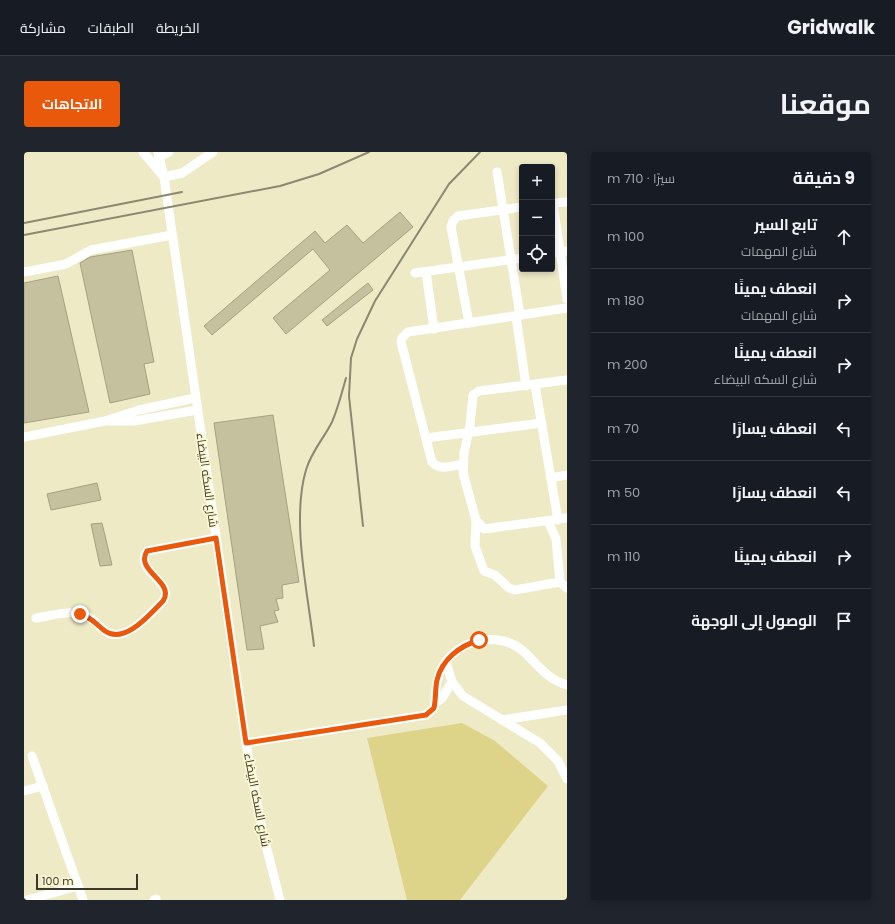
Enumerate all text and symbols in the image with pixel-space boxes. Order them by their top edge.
text: Gridwalk [787,14,875,41]
text: مشاركة [20,18,66,38]
text: الطبقات [88,18,134,38]
text: الخريطة [156,18,200,38]
button: الاتجاهات [24,81,120,127]
text: موقعنا [780,85,871,124]
map controls [519,164,555,272]
button: + [519,164,555,200]
text: 9 دقيقة [793,166,855,190]
text: سيرًا · 710 m [607,169,675,188]
button: − [519,200,555,236]
text: تابع السير [754,214,817,235]
icon: ahead [833,226,855,248]
text: 100 m [607,227,644,246]
button: locate [519,236,555,272]
text: شارع المهمات [741,242,817,261]
text: انعطف يمينًا [734,278,817,299]
icon: right [833,290,855,312]
text: 180 m [607,291,644,310]
text: شارع المهمات [741,306,817,325]
text: انعطف يمينًا [734,342,817,363]
icon: right [833,354,855,376]
text: 200 m [607,355,648,374]
text: شارع السكه البيضاء [714,370,817,389]
text: انعطف يسارًا [732,418,817,439]
icon: left [833,418,855,440]
text: 70 m [607,419,639,438]
street label: شارع السكه البيضاء [192,432,223,528]
text: انعطف يسارًا [732,482,817,503]
icon: left [833,482,855,504]
text: 50 m [607,483,640,502]
text: انعطف يمينًا [734,546,817,567]
icon: right [833,546,855,568]
text: 110 m [607,547,640,566]
route end [71,605,89,623]
text: الوصول إلى الوجهة [691,610,817,631]
icon: arrive [833,610,855,632]
route start [470,631,488,649]
street label: شارع السكه البيضاء [240,752,275,848]
scale bar [36,872,138,891]
text: 100 m [42,873,74,889]

